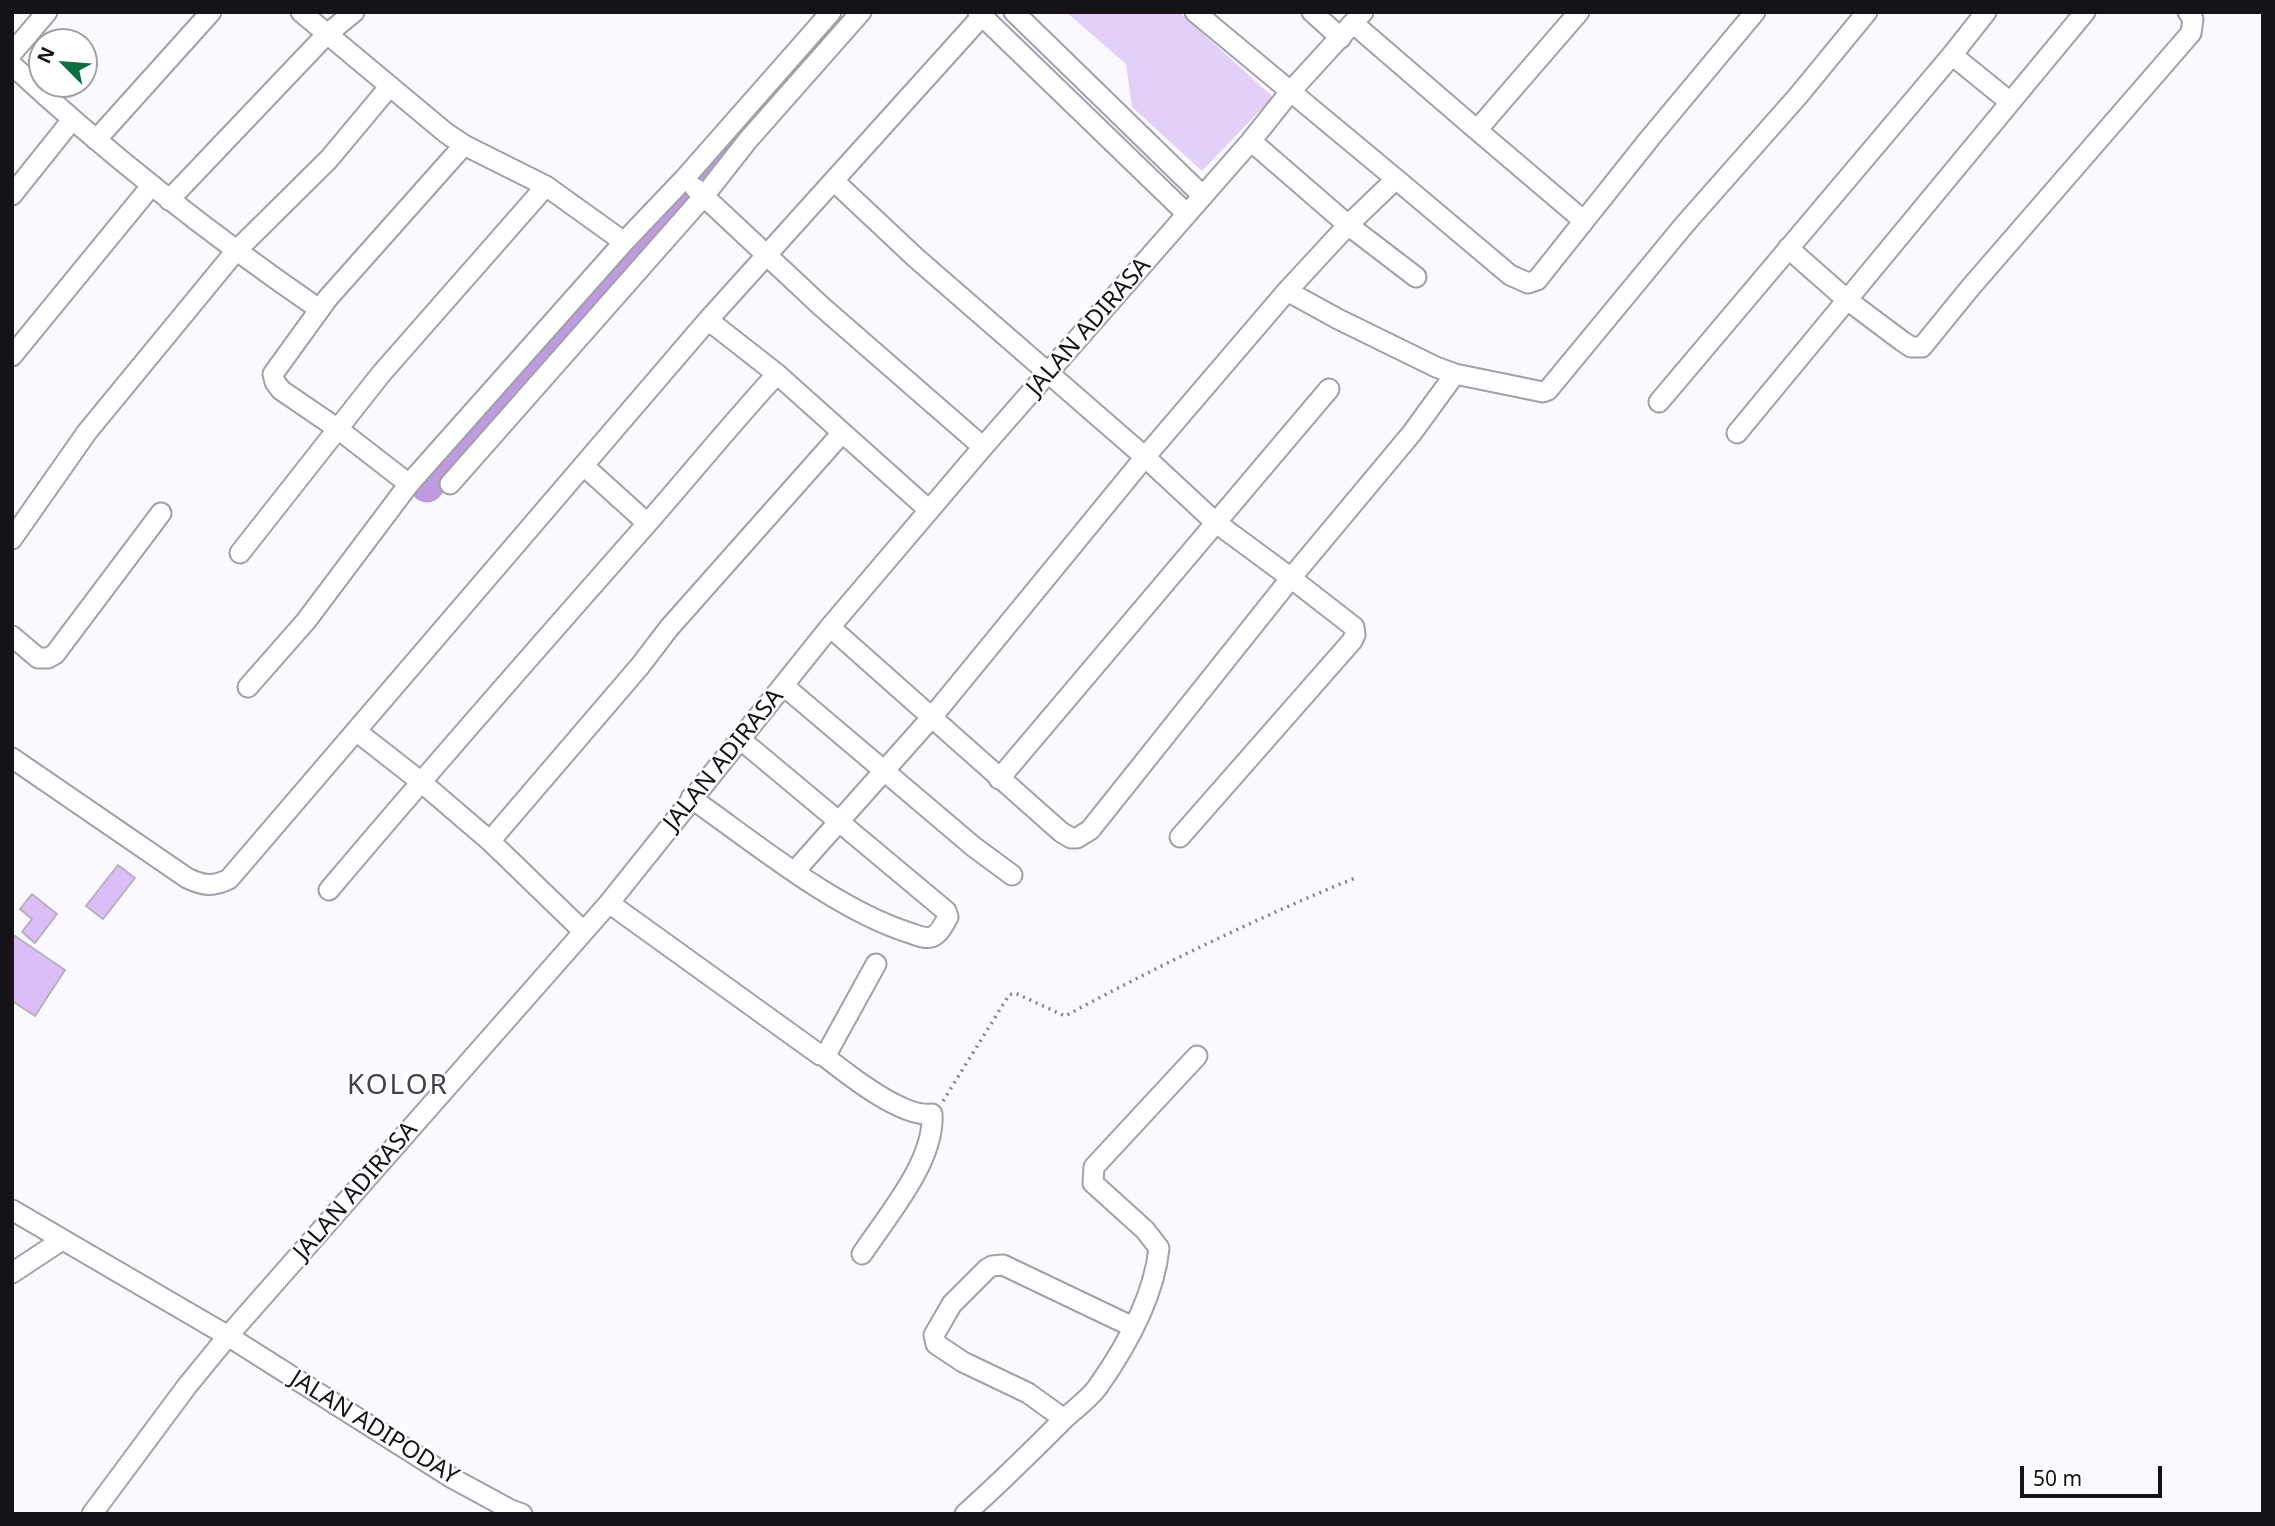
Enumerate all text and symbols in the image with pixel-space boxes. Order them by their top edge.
north arrow [28,28,98,98]
text: N [31,42,61,67]
street label: JALAN ADIRASA [1021,252,1157,402]
street label: JALAN ADIRASA [658,683,790,837]
district label: KOLOR [348,1069,448,1103]
street label: JALAN ADIRASA [288,1116,424,1266]
street label: JALAN ADIPODAY [285,1365,463,1491]
scale bar [2023,1452,2165,1496]
text: 50 m [2033,1464,2082,1492]

